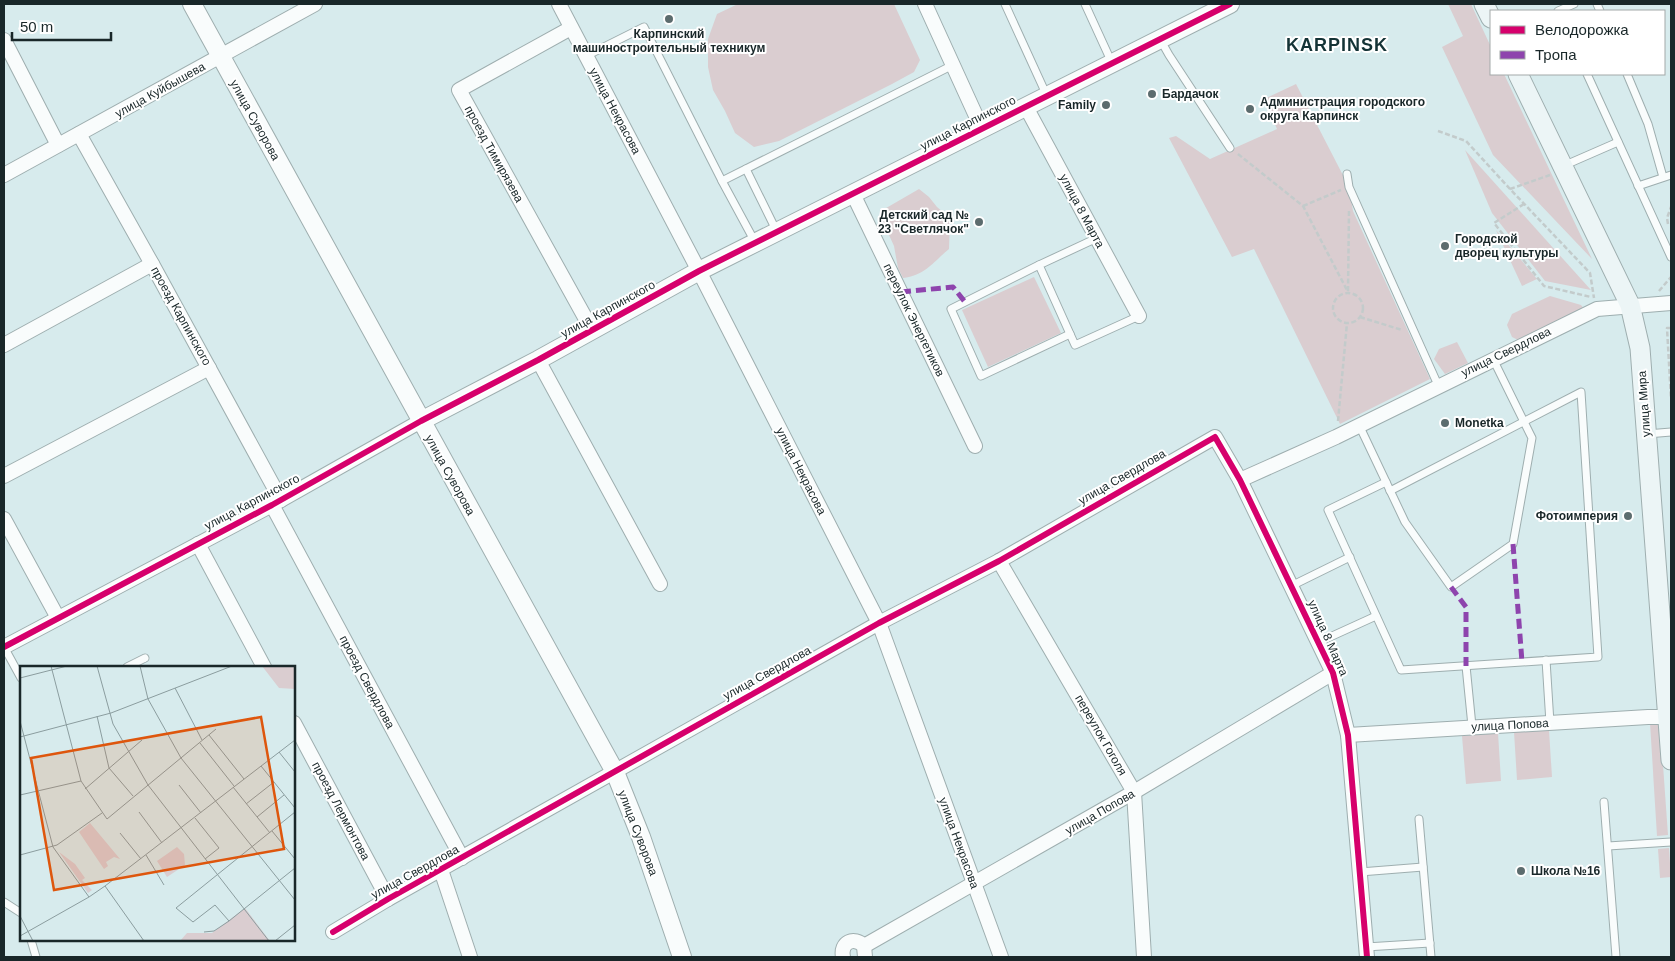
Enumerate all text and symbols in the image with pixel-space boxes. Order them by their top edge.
scale bar [12,10,111,42]
legend [1490,10,1665,75]
marker: Карпинский машиностроительный техникум [663,13,675,25]
text: 50 m [20,18,53,35]
text: Велодорожка [1535,21,1629,38]
place label: Карпинский машиностроительный техникум [573,27,765,55]
district label: KARPINSK [1286,35,1388,55]
text: Тропа [1535,46,1577,63]
street label: улица Куйбышева [113,59,208,121]
street label: улица Некрасова [586,65,644,157]
street label: улица Суворова [227,77,283,163]
place label: Бардачок [1162,87,1220,101]
marker: Бардачок [1146,88,1158,100]
street label: улица Карпинского [918,93,1018,153]
place label: Администрация городского округа Карпинск [1260,95,1425,123]
place label: Family [1058,98,1096,112]
marker: Family [1100,99,1112,111]
street label: проезд Тимирязева [462,103,527,205]
marker: Администрация городского округа Карпинск [1244,103,1256,115]
street label: улица 8 Марта [1057,172,1107,251]
place label: Детский сад № 23 "Светлячок" [878,208,969,236]
marker: Детский сад № 23 "Светлячок" [973,216,985,228]
place label: Городской дворец культуры [1455,232,1559,260]
marker: Городской дворец культуры [1439,240,1451,252]
street label: переулок Энергетиков [880,261,948,379]
street label: проезд Карпинского [148,264,214,368]
street label: улица Карпинского [559,277,658,341]
street label: улица Свердлова [1459,324,1553,380]
street label: улица Мира [1635,370,1653,438]
place label: Monetka [1455,416,1504,430]
marker: Monetka [1439,417,1451,429]
street label: улица Некрасова [773,425,829,517]
street label: улица Суворова [422,432,478,518]
street label: улица Свердлова [1076,446,1168,508]
street label: улица Карпинского [202,471,302,533]
place label: Фотоимперия [1536,509,1618,523]
marker: Фотоимперия [1622,510,1634,522]
street label: улица 8 Марта [1305,598,1351,678]
street label: проезд Свердлова [337,633,398,731]
street label: улица Свердлова [721,643,814,703]
inset map [20,666,295,941]
street label: переулок Гоголя [1072,692,1130,778]
street label: улица Попова [1471,716,1549,734]
street label: проезд Лермонтова [309,759,373,863]
street label: улица Попова [1063,786,1137,837]
street label: улица Суворова [615,788,661,878]
street label: улица Некрасова [936,796,982,891]
street label: улица Свердлова [369,842,462,902]
place label: Школа №16 [1531,864,1601,878]
marker: Школа №16 [1515,865,1527,877]

